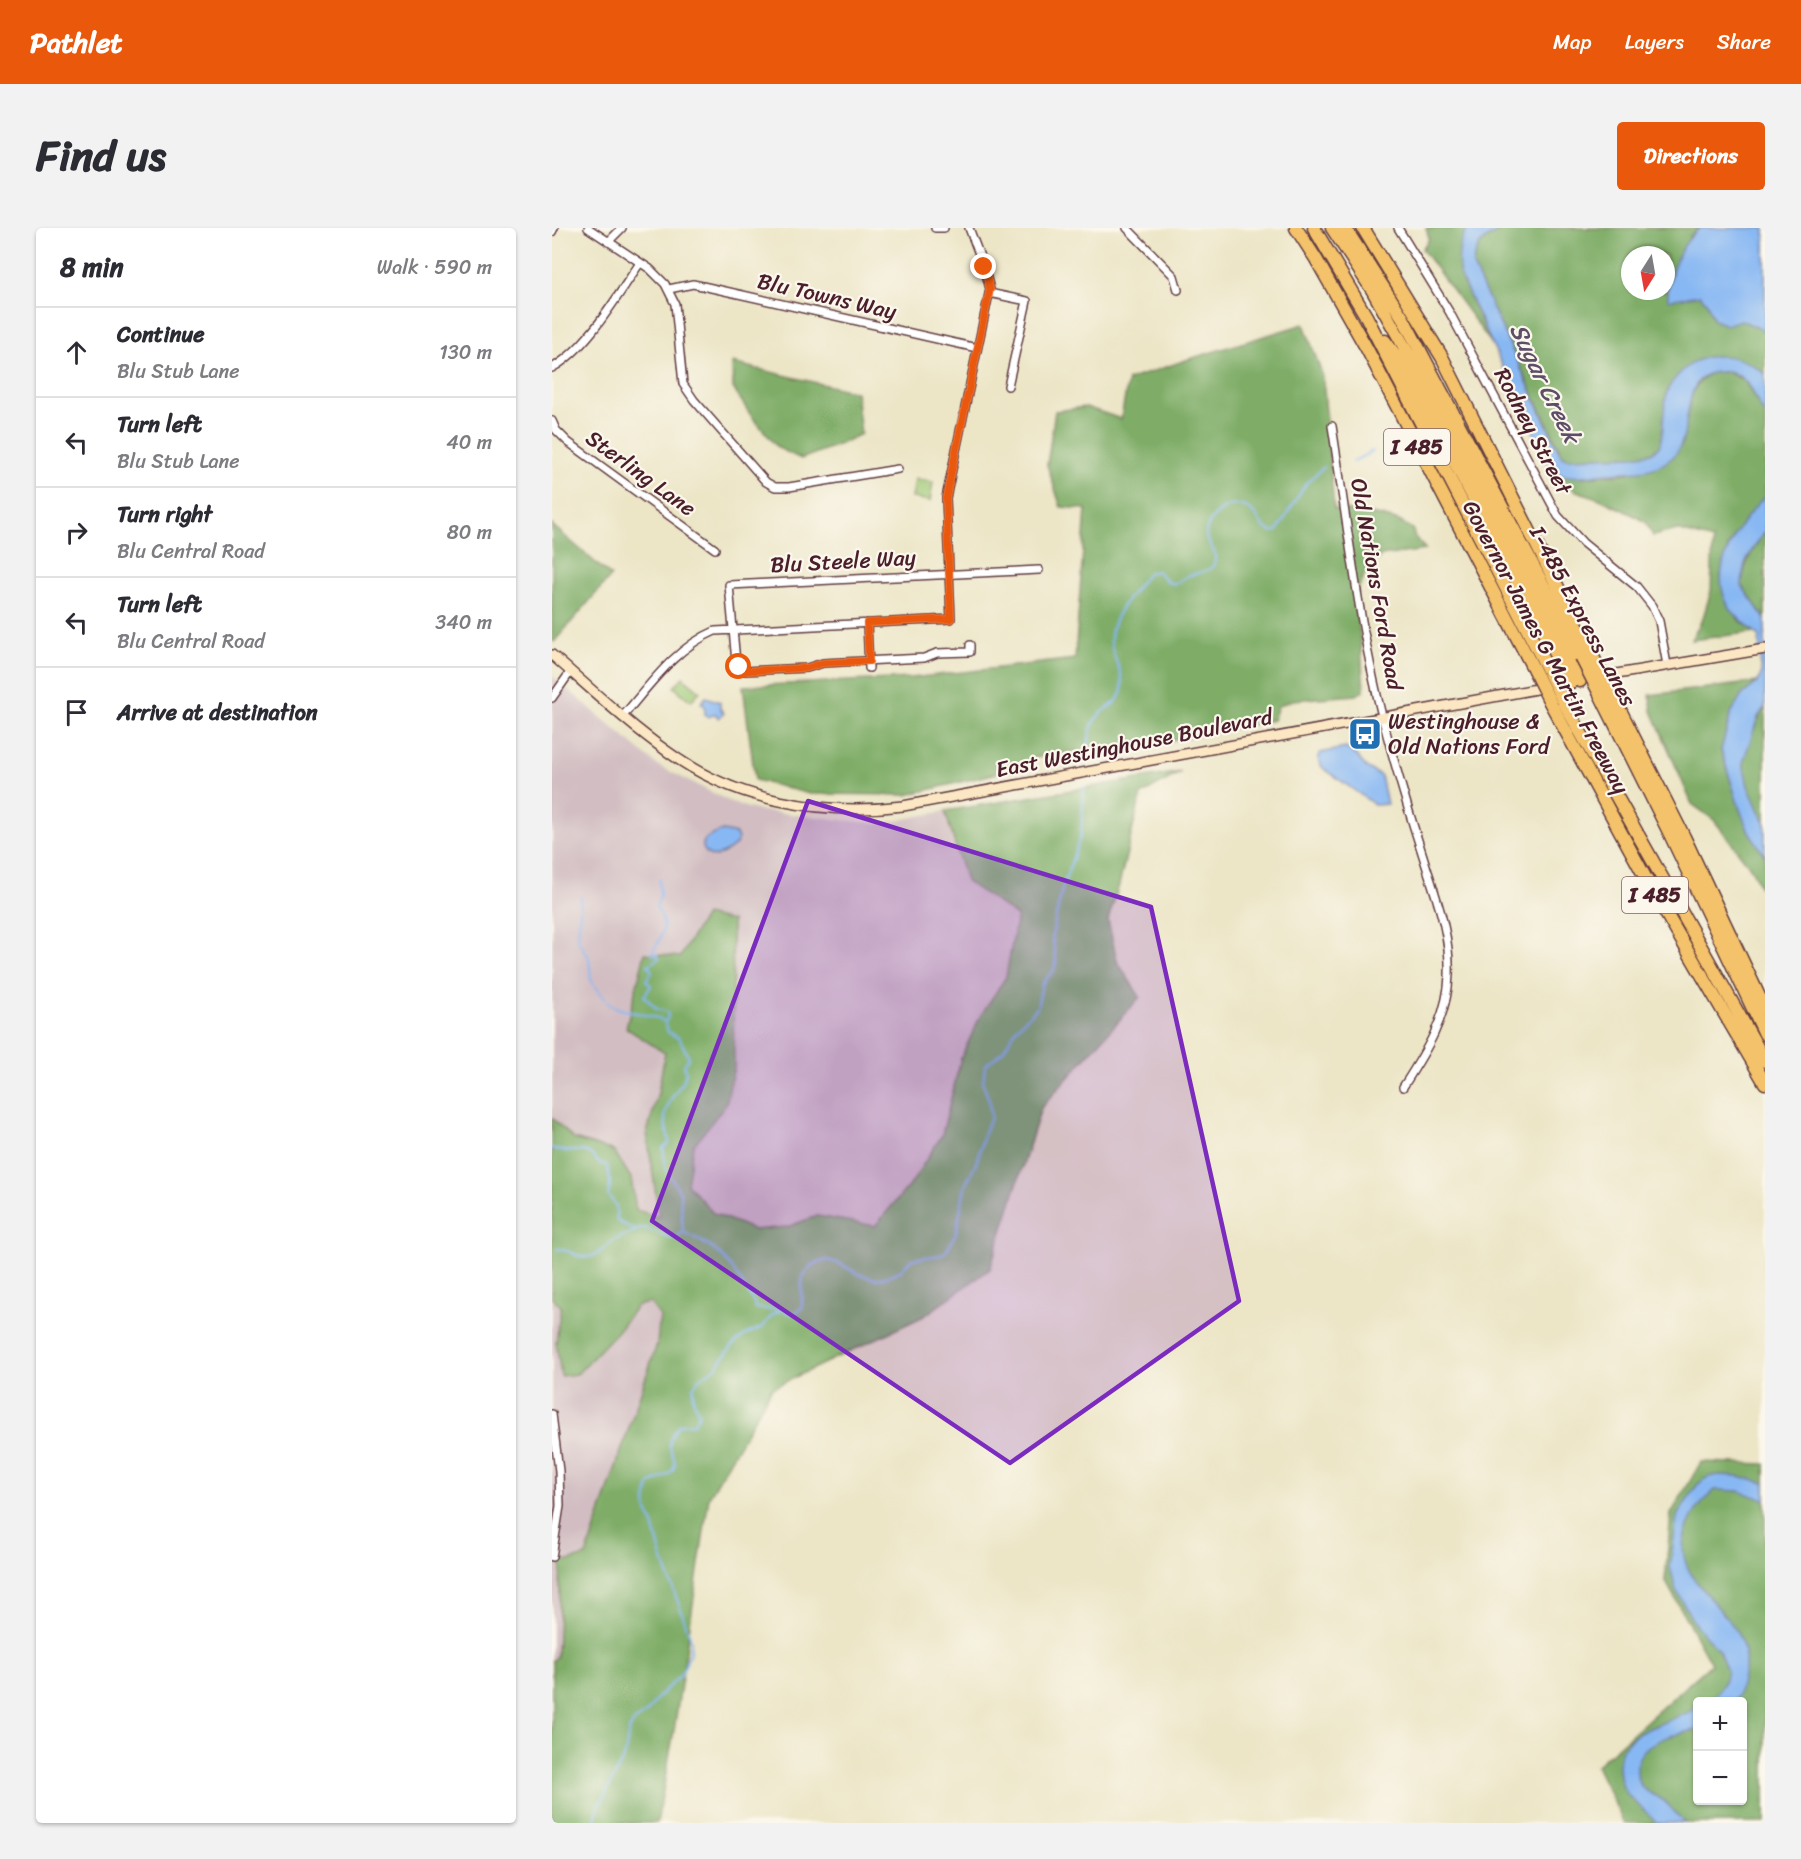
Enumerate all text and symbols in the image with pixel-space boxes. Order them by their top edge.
text: Pathlet [30,18,123,67]
text: Map [1553,23,1592,61]
text: Layers [1625,23,1684,61]
text: Share [1717,23,1771,61]
text: Find us [36,119,166,193]
button: Directions [1617,122,1765,190]
text: 8 min [60,244,124,290]
north arrow [1621,246,1675,300]
text: Walk · 590 m [377,250,492,285]
route end [970,253,996,279]
street label: Blu Towns Way [754,261,901,331]
text: Continue [117,315,205,354]
water label: Sugar Creek [1498,316,1594,453]
text: 130 m [439,335,492,370]
icon: ahead [60,336,93,369]
text: Blu Stub Lane [117,354,239,389]
street label: Rodney Street [1483,360,1583,503]
text: Turn left [117,405,202,444]
street label: Sterling Lane [577,419,705,527]
text: 40 m [446,425,492,460]
icon: left [60,426,93,459]
road number: I 485 [1384,429,1450,465]
text: Blu Stub Lane [117,444,239,479]
street label: Old Nations Ford Road [1339,475,1415,694]
street label: Governor James G Martin Freeway [1452,493,1641,802]
text: Turn right [117,495,212,534]
text: 80 m [447,515,492,550]
icon: right [60,516,93,549]
street label: I-485 Express Lanes [1518,518,1648,714]
text: Blu Central Road [117,534,265,569]
street label: Blu Steele Way [769,538,917,584]
text: Turn left [117,585,202,624]
text: 340 m [435,605,492,640]
icon: left [60,606,93,639]
text: Blu Central Road [117,624,265,659]
route start [725,653,751,679]
text: Arrive at destination [117,693,318,732]
icon: arrive [60,696,93,729]
street label: East Westinghouse Boulevard [992,697,1277,789]
place label: Westinghouse & Old Nations Ford [1388,702,1551,766]
bus stop icon: Westinghouse & Old Nations Ford [1347,716,1383,752]
road number: I 485 [1622,877,1688,913]
map controls [1693,1697,1747,1805]
button: + [1693,1697,1747,1751]
button: − [1693,1751,1747,1805]

